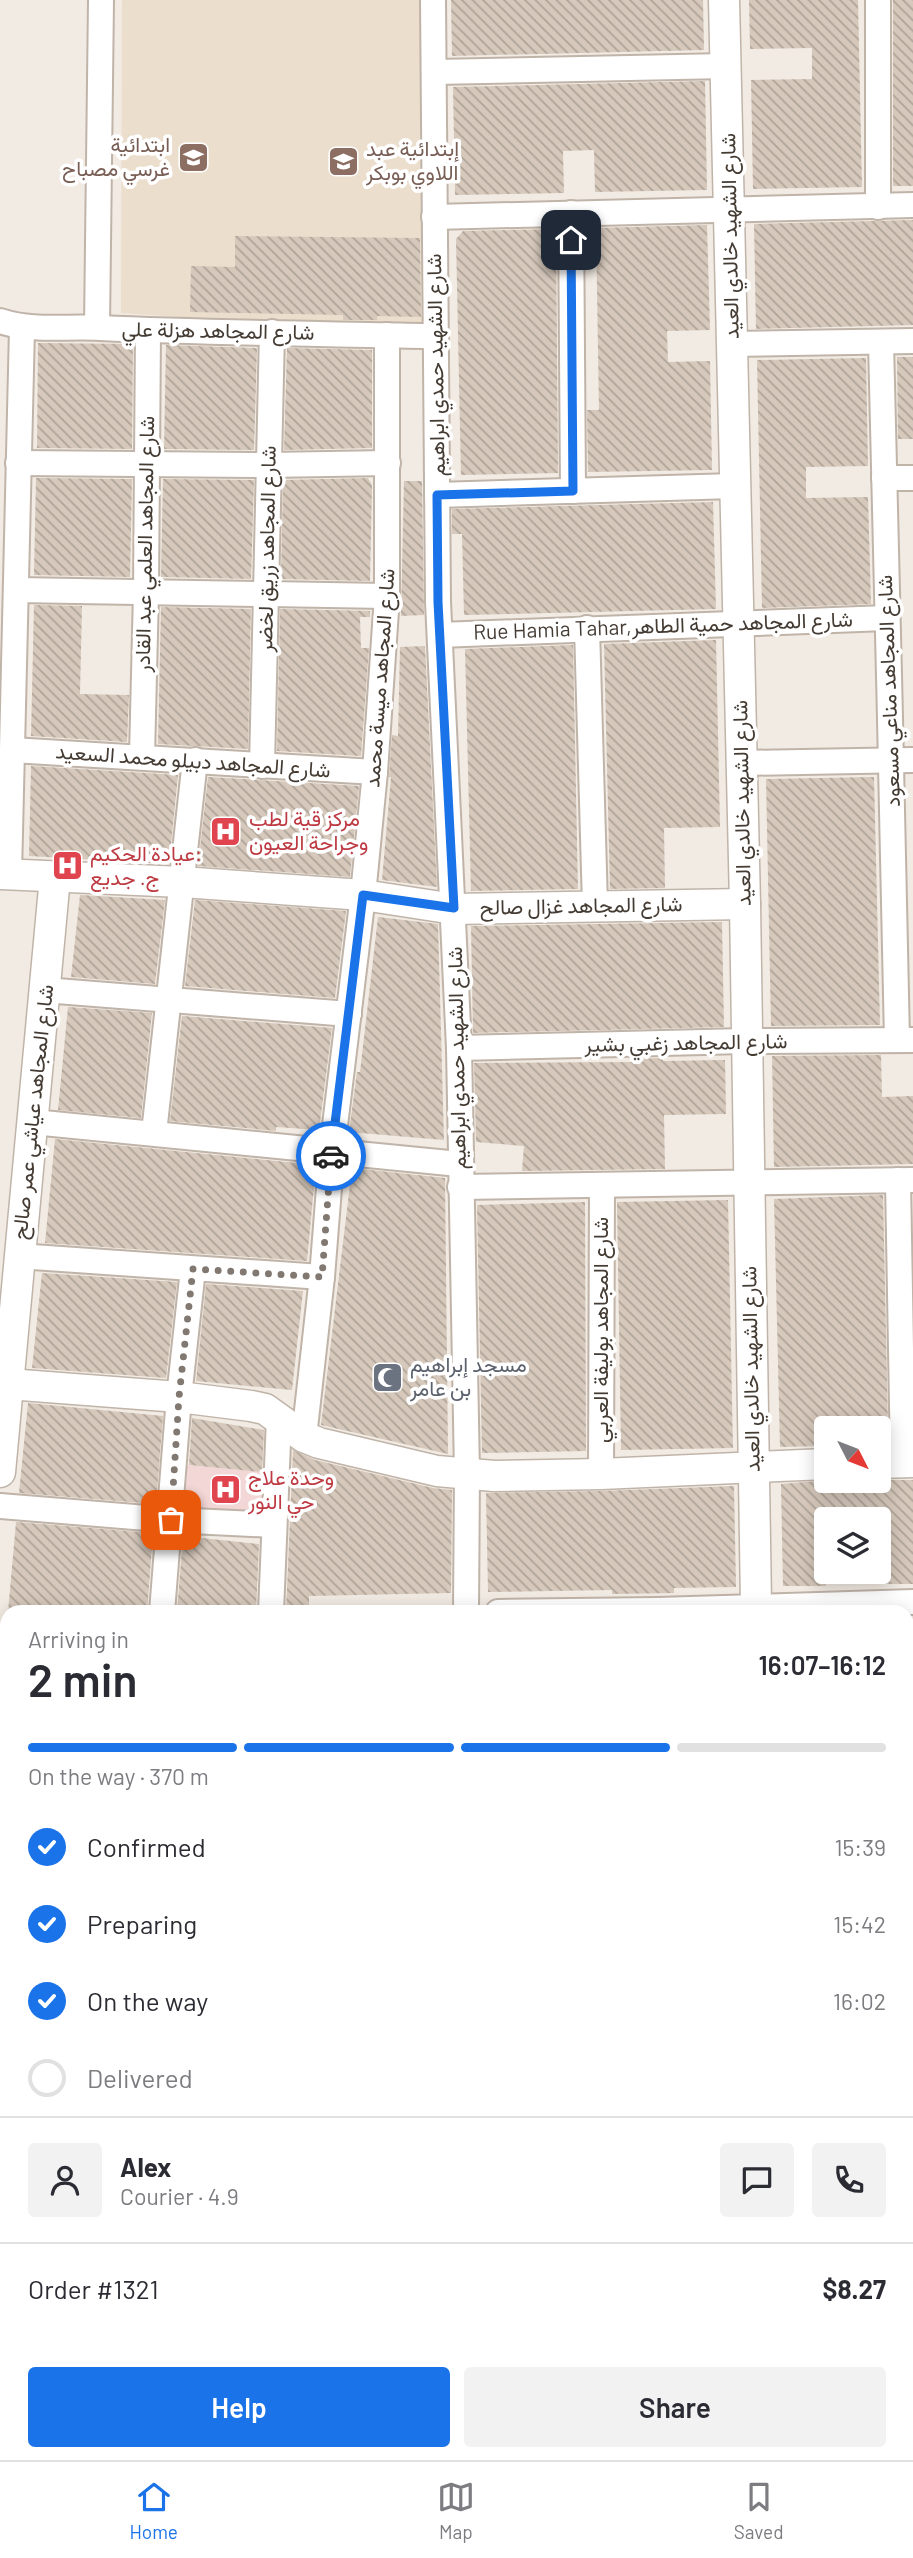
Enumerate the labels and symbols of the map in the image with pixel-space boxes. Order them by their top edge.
place label: ابتدائية غرسي مصباح [62,131,170,186]
street label: شارع الشهيد خالدي العيد [714,133,749,339]
place label: إبتدائية عبد اللاوي بوبكر [365,135,459,190]
school or university icon: ابتدائية غرسي مصباح [176,140,210,174]
school or university icon: إبتدائية عبد اللاوي بوبكر [326,144,360,178]
pin [541,210,601,270]
street label: شارع الشهيد حمدي ابراهيم [420,253,455,477]
street label: شارع المجاهد هزلة علي [121,315,315,350]
street label: شارع المجاهد العلمي عبد القادر [129,415,164,674]
street label: شارع المجاهد زريق لخضر [251,445,283,654]
street label: شارع المجاهد ميسة محمد [358,568,402,788]
street label: شارع المجاهد مناعي مسعود [871,574,910,807]
street label: Rue Hamia Tahar,شارع المجاهد حمية الطاهر [473,605,853,647]
street label: شارع الشهيد خالدي العيد [726,700,761,906]
street label: شارع المجاهد دبيلو محمد السعيد [55,737,331,785]
place label: مركز قية لطب وجراحة العيون [249,805,368,856]
hospital icon: مركز قية لطب وجراحة العيون [209,814,243,848]
place label: عيادة الحكيم: ج. جديع [90,840,202,892]
hospital icon: عيادة الحكيم: ج. جديع [50,849,84,883]
street label: شارع المجاهد غزال صالح [479,890,683,922]
street label: شارع الشهيد حمدي ابراهيم [441,946,476,1170]
street label: شارع المجاهد عياشي عمر صالح [6,983,63,1241]
street label: شارع المجاهد زغبي بشير [583,1027,788,1062]
courier [296,1121,366,1191]
street label: شارع المجاهد بوليفة العربي [587,1217,618,1443]
street label: شارع الشهيد خالدي العيد [735,1266,770,1472]
place label: مسجد إبراهيم بن عامر [409,1351,527,1402]
mosque icon: مسجد إبراهيم بن عامر [370,1360,404,1394]
north arrow [814,1416,891,1493]
place label: وحدة علاج حي النور [247,1464,334,1519]
hospital icon: وحدة علاج حي النور [208,1473,242,1507]
pin [141,1490,201,1550]

